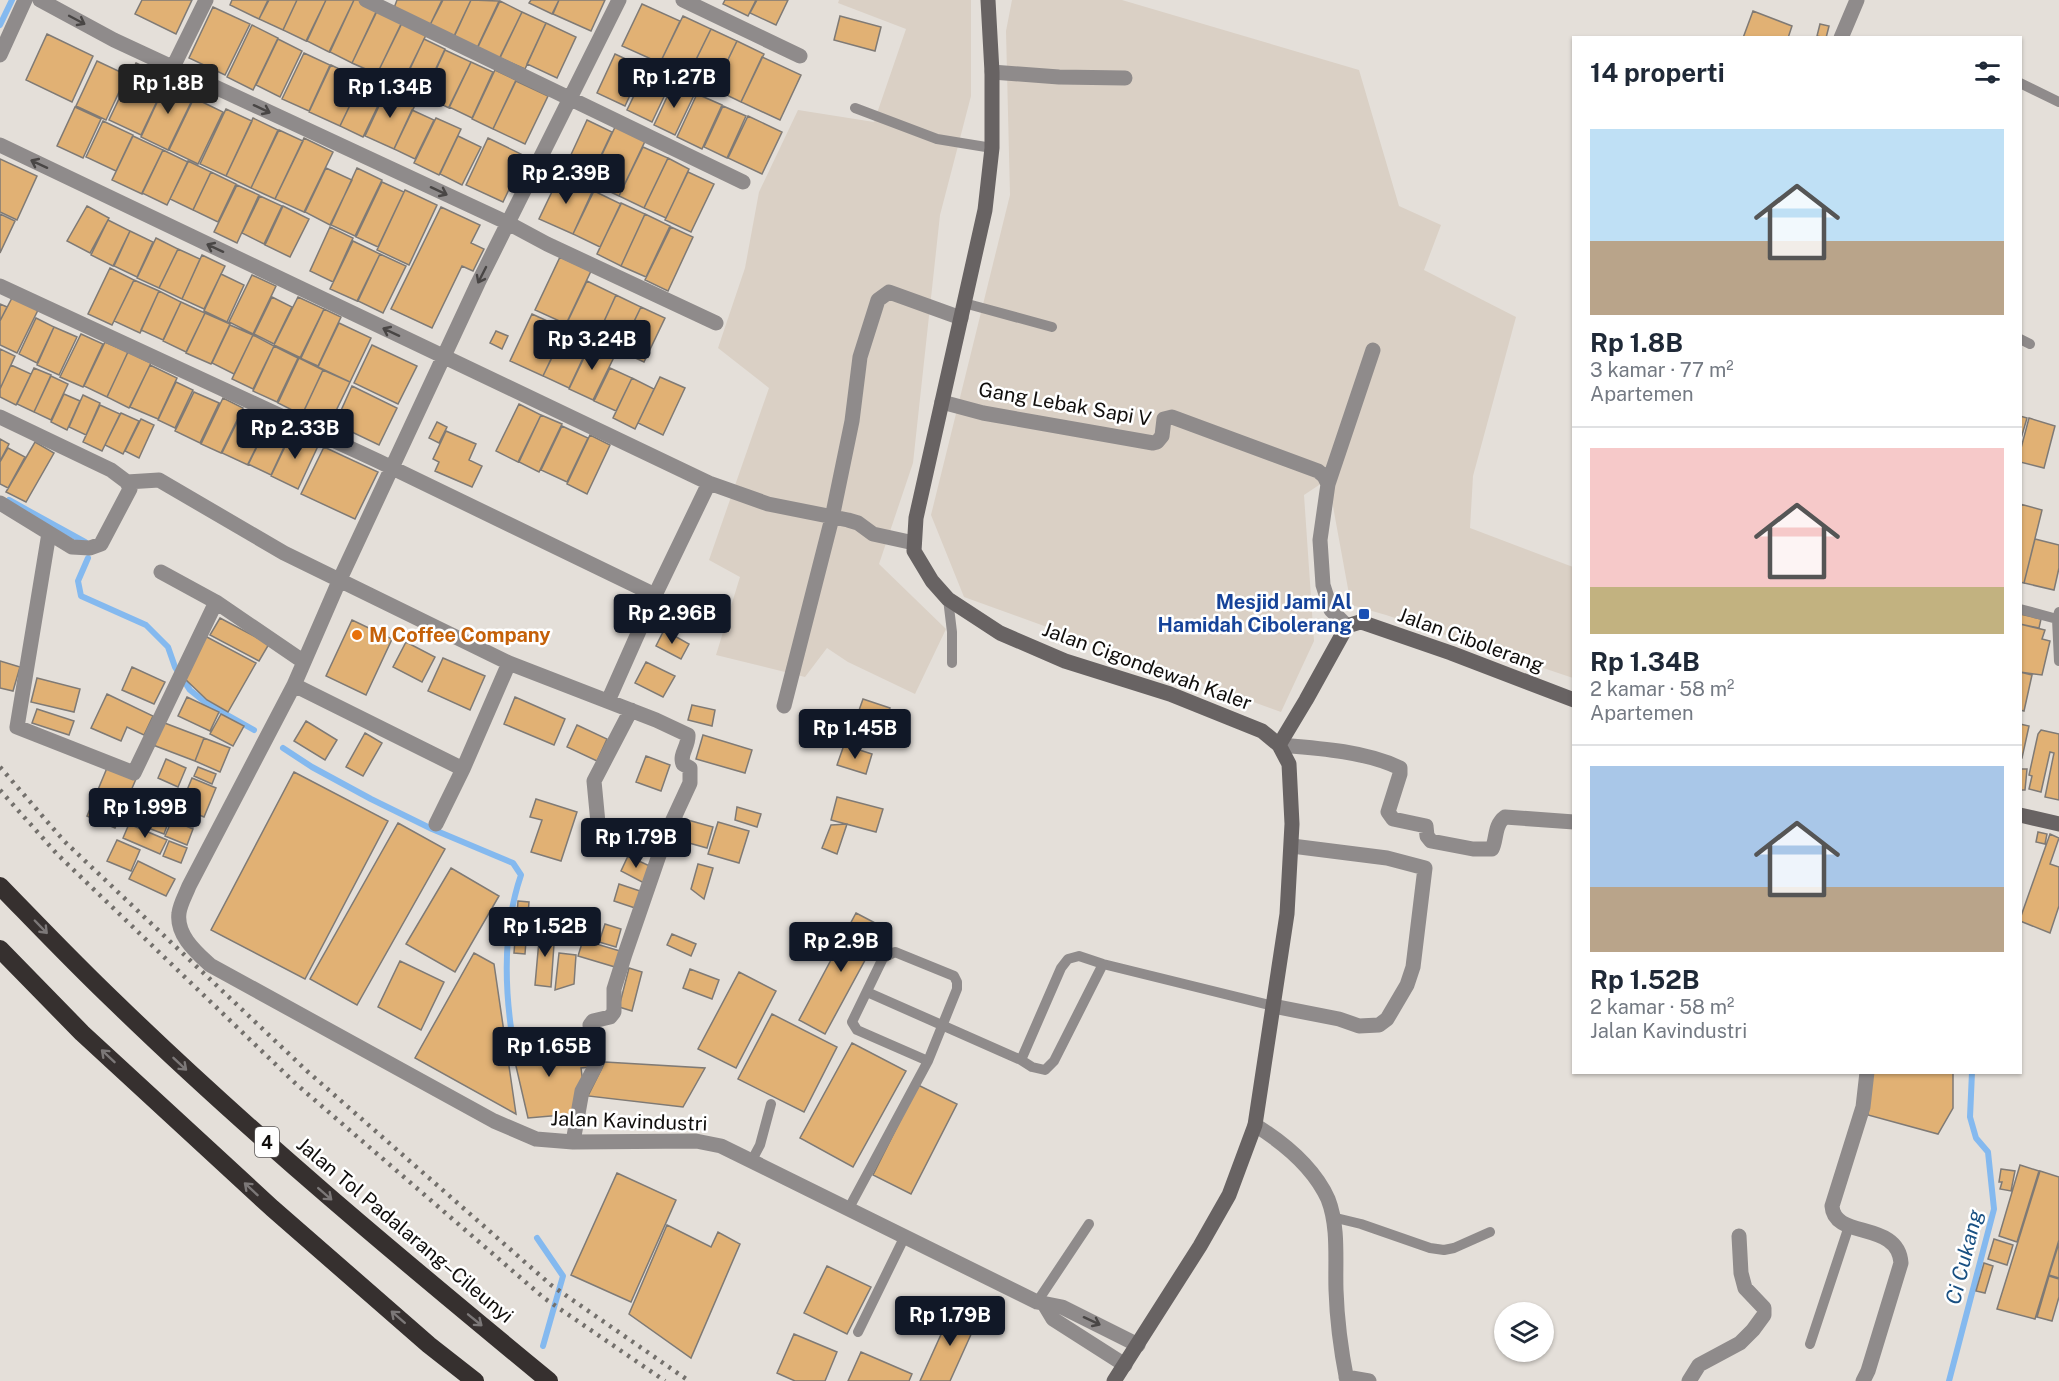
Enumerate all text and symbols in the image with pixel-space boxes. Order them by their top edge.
one-way arrow [68,14,85,26]
icon: filters [1971,56,2004,89]
text: 14 properti [1590,57,1725,88]
pin: Rp 1.27B [612,58,736,109]
pin: Rp 1.8B [113,64,223,115]
text: Rp 1.27B [632,65,716,89]
pin: Rp 1.34B [328,68,452,119]
text: Rp 1.8B [132,71,204,95]
text: Rp 1.34B [348,75,432,99]
one-way arrow [253,103,271,115]
pin: Rp 2.39B [504,154,628,205]
one-way arrow [31,158,49,170]
text: Rp 2.39B [522,161,610,185]
icon: home [1743,168,1851,276]
one-way arrow [430,185,448,197]
one-way arrow [207,242,225,253]
one-way arrow [476,266,487,284]
pin: Rp 3.24B [530,320,654,371]
one-way arrow [383,325,401,337]
text: Rp 3.24B [547,327,637,351]
text: Rp 1.8B [1590,327,1683,358]
text: 3 kamar · 77 m² [1590,358,1734,382]
street label: Gang Lebak Sapi V [977,377,1153,431]
text: Apartemen [1590,382,1694,406]
pin: Rp 2.33B [233,409,357,460]
text: Rp 2.33B [251,416,339,440]
icon: home [1743,487,1851,595]
place label: Mesjid Jami Al Hamidah Cibolerang [1157,590,1352,637]
pin: Rp 2.96B [610,594,734,645]
text: Rp 2.96B [628,601,716,625]
street label: Jalan Cibolerang [1395,602,1547,678]
marker: Mesjid Jami Al Hamidah Cibolerang [1357,607,1371,621]
street label: Jalan Cigondewah Kaler [1039,617,1255,715]
place label: M Coffee Company [369,623,551,647]
marker: M Coffee Company [350,628,364,642]
text: Rp 1.34B [1590,646,1700,677]
text: 2 kamar · 58 m² [1590,677,1734,701]
text: Apartemen [1590,701,1694,725]
pin: Rp 1.45B [793,709,917,760]
text: Rp 1.45B [813,716,897,740]
pin: Rp 1.99B [83,788,207,839]
text: Rp 1.99B [103,795,187,819]
icon: home [1743,805,1851,913]
pin: Rp 1.79B [574,818,698,869]
text: Rp 1.79B [595,825,677,849]
pin: Rp 1.52B [483,907,607,958]
text: Rp 1.52B [503,914,587,938]
one-way arrow [34,920,48,935]
pin: Rp 2.9B [786,922,896,973]
text: Rp 2.9B [803,929,879,953]
text: Rp 1.52B [1590,964,1700,995]
text: 2 kamar · 58 m² [1590,995,1734,1019]
text: Jalan Kavindustri [1590,1019,1747,1043]
pin: Rp 1.65B [487,1027,611,1078]
text: Rp 1.65B [507,1034,591,1058]
one-way arrow [101,1050,116,1064]
one-way arrow [173,1057,188,1071]
street label: Jalan Kavindustri [550,1106,708,1136]
road number: 4 [255,1127,279,1157]
street label: Jalan Tol Padalarang–Cileunyi [292,1132,518,1328]
one-way arrow [244,1182,259,1196]
one-way arrow [317,1187,332,1201]
water label: Ci Cukang [1940,1207,1988,1307]
pin: Rp 1.79B [888,1296,1012,1347]
map controls [1494,1302,1554,1362]
button: layers [1494,1302,1554,1362]
text: Rp 1.79B [909,1303,991,1327]
one-way arrow [390,1311,406,1324]
one-way arrow [467,1313,483,1326]
one-way arrow [1082,1315,1100,1327]

